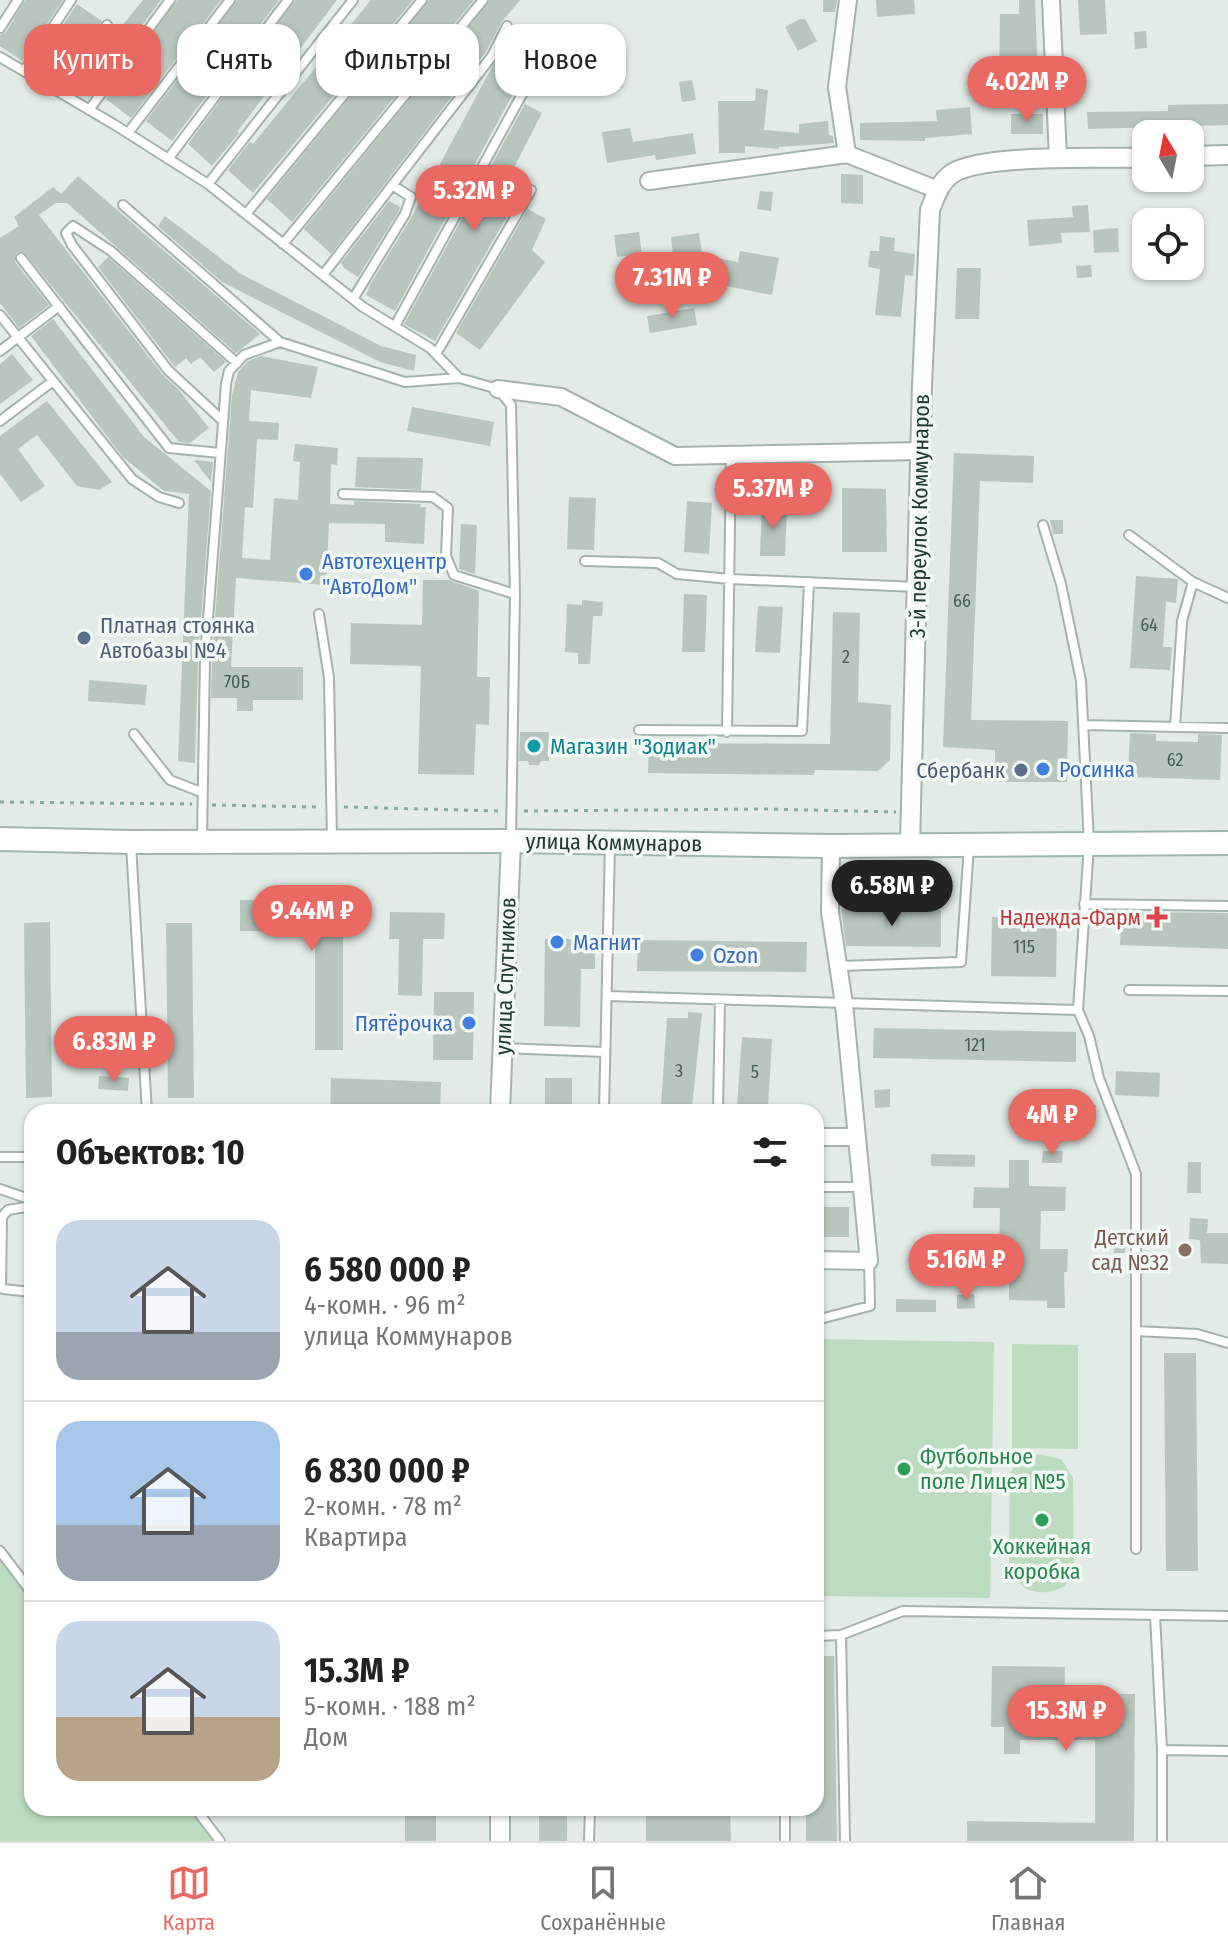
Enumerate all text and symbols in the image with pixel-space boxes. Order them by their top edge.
chip: Купить [24,24,161,96]
chip: Снять [177,24,300,96]
chip: Фильтры [316,24,479,96]
chip: Новое [495,24,626,96]
pin: 4.02M ₽ [953,56,1101,124]
text: 4.02M ₽ [985,66,1069,97]
north arrow [1132,120,1204,192]
map controls [1132,120,1204,280]
pin: 5.32M ₽ [400,165,548,233]
text: 5.32M ₽ [433,175,515,206]
button: locate [1132,208,1204,280]
pin: 7.31M ₽ [598,252,746,320]
text: 7.31M ₽ [633,262,711,293]
street label: 3-й переулок Коммунаров [904,394,935,638]
pin: 5.37M ₽ [699,463,847,531]
text: 5.37M ₽ [733,473,813,504]
place label: Автотехцентр "АвтоДом" [322,548,447,600]
marker: Автотехцентр "АвтоДом" [297,565,315,583]
house number: 66 [953,590,971,612]
place label: Платная стоянка Автобазы №4 [100,612,255,664]
house number: 64 [1140,614,1158,636]
marker: Платная стоянка Автобазы №4 [75,629,93,647]
house number: 2 [842,646,850,668]
house number: 70Б [224,671,250,693]
place label: Магазин "Зодиак" [550,733,716,760]
marker: Магазин "Зодиак" [525,737,543,755]
house number: 62 [1167,749,1183,771]
place label: Росинка [1059,756,1135,783]
place label: Сбербанк [916,757,1006,784]
marker: Росинка [1034,760,1052,778]
marker: Сбербанк [1012,761,1030,779]
street label: улица Коммунаров [525,827,703,858]
pin: 6.58M ₽ [818,860,966,928]
text: 6.58M ₽ [850,870,934,901]
pin: 9.44M ₽ [238,885,386,953]
text: 9.44M ₽ [270,895,354,926]
street label: улица Спутников [489,897,522,1055]
place label: Надежда-Фарм [999,904,1141,931]
marker: Надежда-Фарм [1148,908,1166,926]
place label: Магнит [573,929,640,956]
marker: Магнит [548,933,566,951]
house number: 115 [1013,936,1035,958]
place label: Ozon [713,942,758,969]
marker: Ozon [688,946,706,964]
place label: Пятёрочка [355,1010,453,1037]
marker: Пятёрочка [460,1014,478,1032]
pin: 6.83M ₽ [40,1016,188,1084]
text: 6.83M ₽ [72,1026,156,1057]
house number: 121 [964,1034,986,1056]
house number: 3 [675,1060,683,1082]
house number: 5 [751,1061,759,1083]
pin: 4M ₽ [1005,1089,1099,1157]
text: 4M ₽ [1026,1099,1078,1130]
icon: filters [748,1130,792,1174]
text: Объектов: 10 [56,1132,245,1173]
place label: Детский сад №32 [1091,1224,1169,1276]
pin: 5.16M ₽ [892,1234,1040,1302]
marker: Детский сад №32 [1176,1241,1194,1259]
text: 5.16M ₽ [927,1244,1005,1275]
text: 6 580 000 ₽ [304,1249,470,1290]
icon: home [120,1252,216,1348]
text: 4-комн. · 96 m² [304,1290,466,1321]
text: улица Коммунаров [304,1321,513,1352]
place label: Футбольное поле Лицея №5 [920,1443,1066,1495]
text: 6 830 000 ₽ [304,1450,470,1491]
icon: home [120,1453,216,1549]
marker: Футбольное поле Лицея №5 [895,1460,913,1478]
text: 2-комн. · 78 m² [304,1491,462,1522]
marker: Хоккейная коробка [1033,1511,1051,1529]
text: Квартира [304,1522,408,1553]
place label: Хоккейная коробка [993,1533,1091,1585]
text: 15.3M ₽ [304,1650,409,1691]
icon: home [120,1653,216,1749]
pin: 15.3M ₽ [992,1685,1140,1753]
text: 5-комн. · 188 m² [304,1691,476,1722]
text: 15.3M ₽ [1026,1695,1106,1726]
text: Дом [304,1722,348,1753]
tab: Карта [163,1861,215,1936]
tab: Сохранённые [540,1861,666,1936]
tab: Главная [991,1861,1065,1936]

